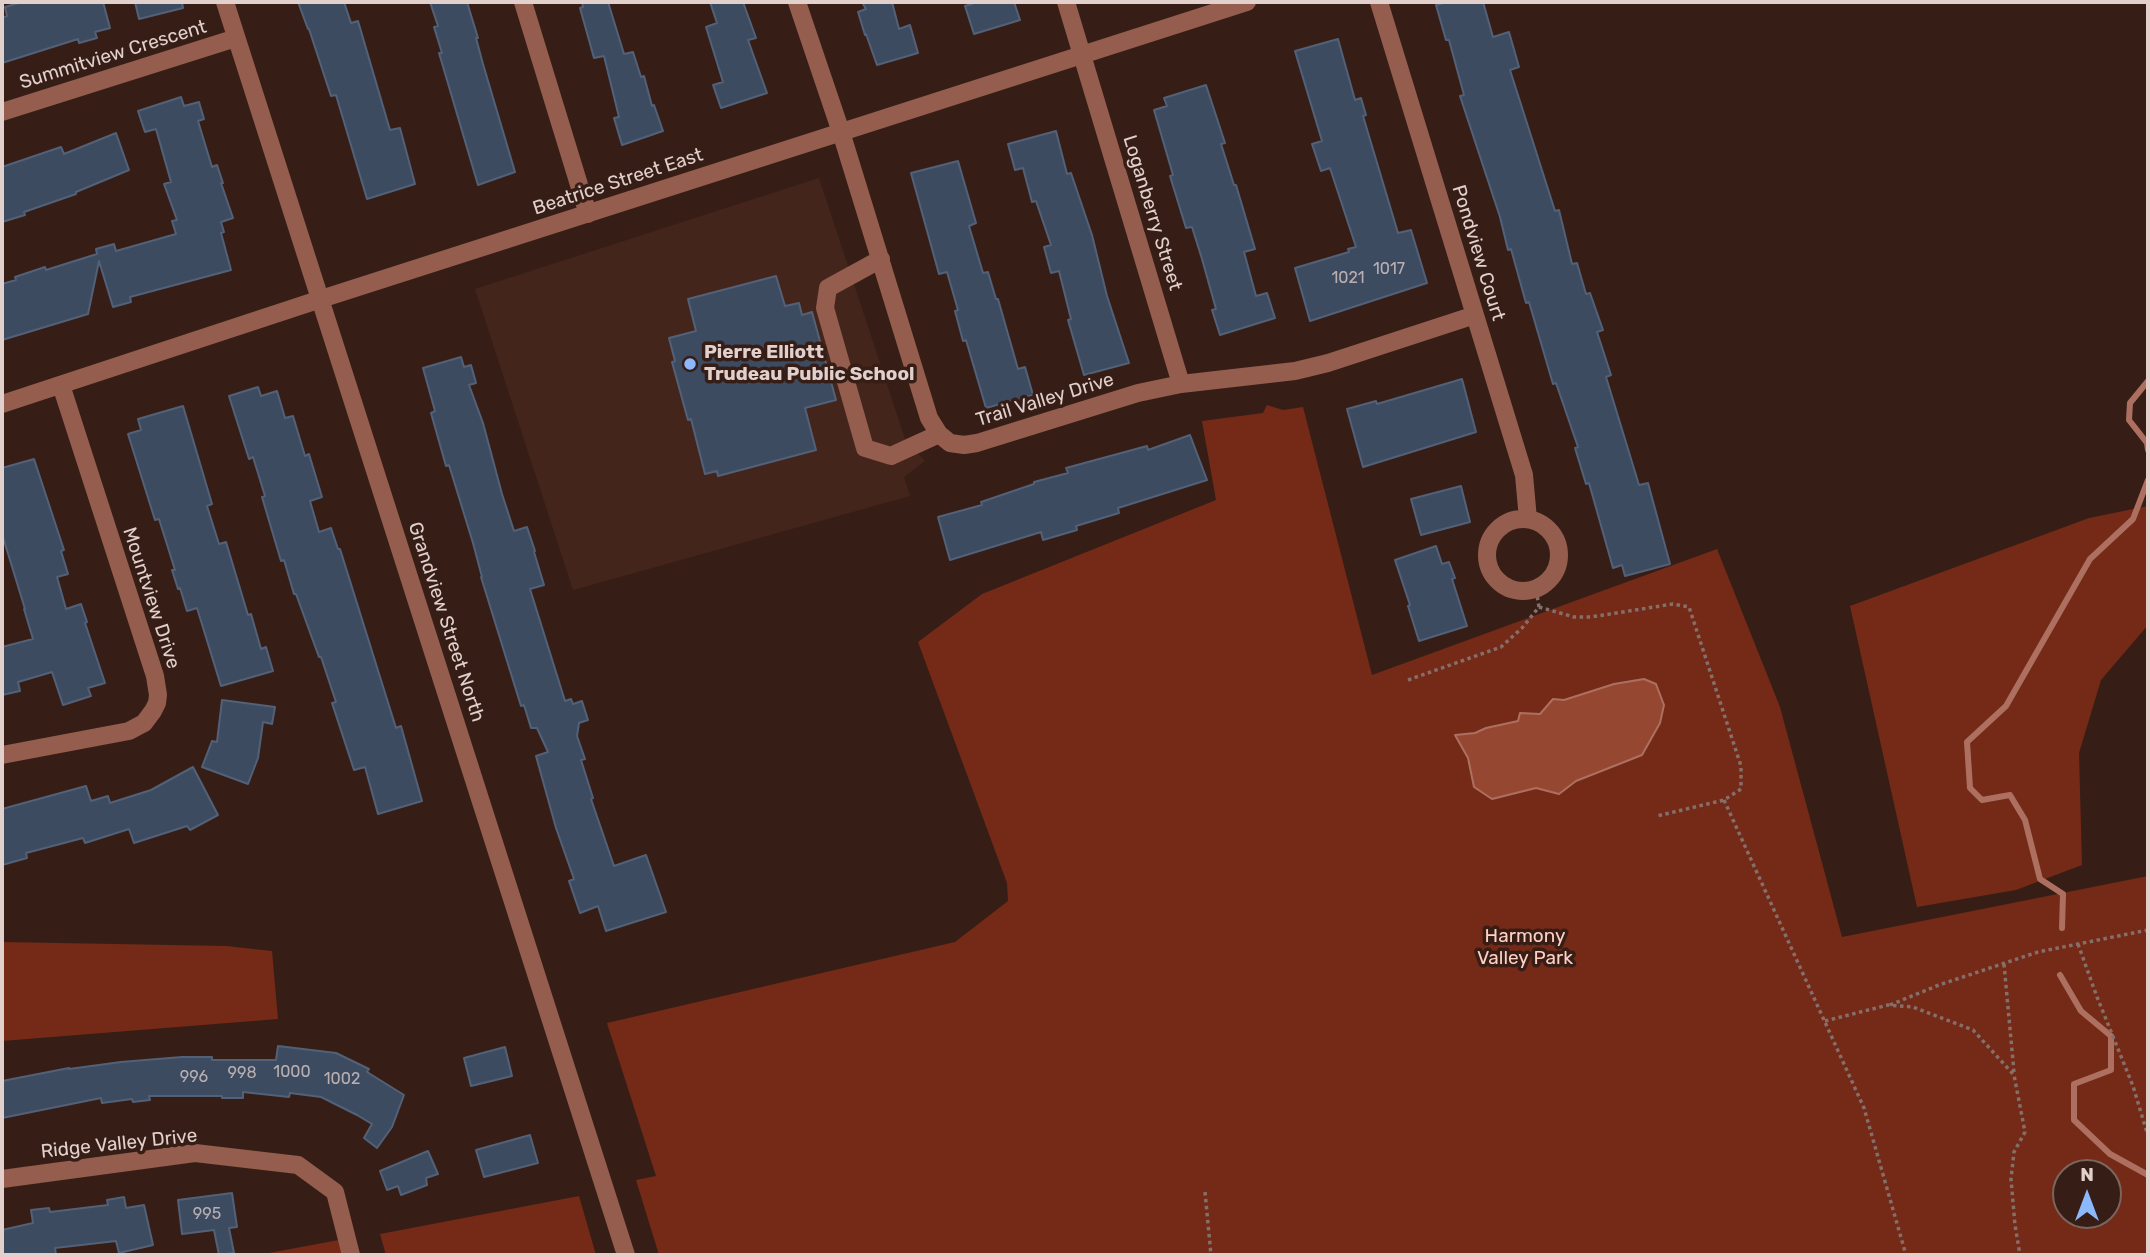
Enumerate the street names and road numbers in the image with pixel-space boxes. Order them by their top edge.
street label: Summitview Crescent [17,16,209,94]
street label: Loganberry Street [1118,133,1186,293]
street label: Beatrice Street East [530,144,706,220]
street label: Pondview Court [1447,182,1509,324]
street label: Trail Valley Drive [973,368,1117,432]
street label: Grandview Street North [403,519,489,725]
street label: Mountview Drive [117,524,185,672]
street label: Ridge Valley Drive [40,1124,198,1164]

